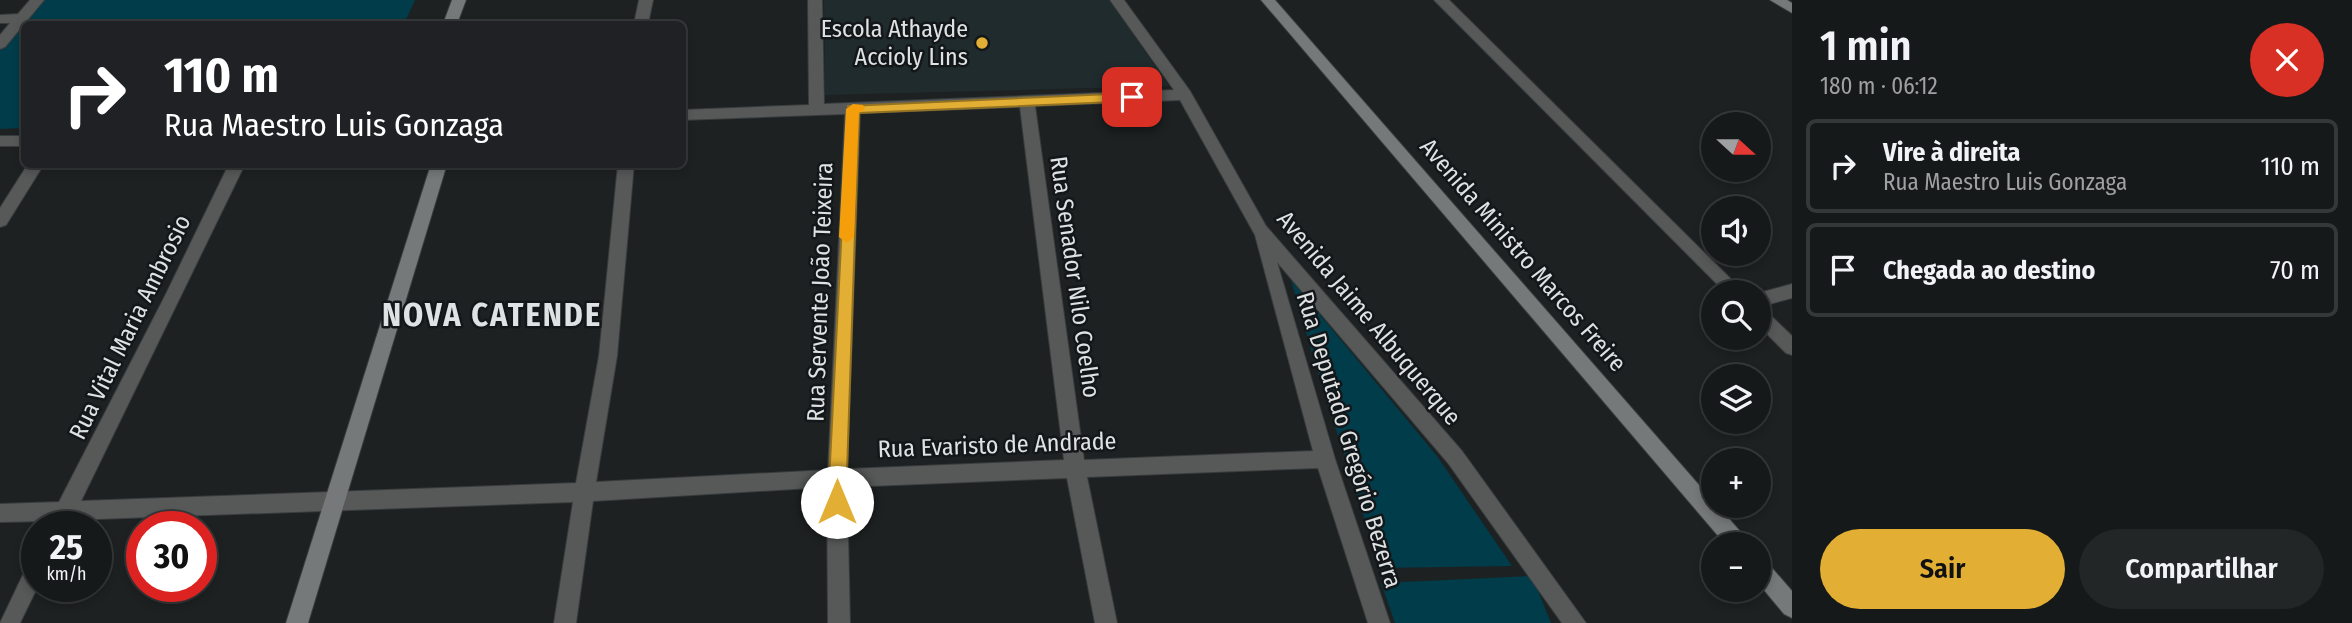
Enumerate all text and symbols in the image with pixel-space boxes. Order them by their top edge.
place label: Escola Athayde Accioly Lins [821,15,968,71]
text: 1 min [1820,21,1911,71]
button: close [2250,23,2324,97]
marker: Escola Athayde Accioly Lins [974,35,990,51]
text: 110 m [164,46,279,105]
icon: right [49,49,140,140]
pin [1102,67,1162,127]
text: 180 m · 06:12 [1820,72,1938,100]
icon: arrive [1113,78,1151,116]
text: Rua Maestro Luis Gonzaga [164,106,504,144]
north arrow [1701,112,1771,182]
map controls [1701,112,1771,602]
street label: Avenida Ministro Marcos Freire [1414,133,1632,377]
text: Vire à direita [1883,137,2021,168]
icon: right [1824,147,1862,185]
text: 110 m [2260,151,2320,182]
street label: Rua Senador Nilo Coelho [1044,154,1106,400]
street label: Rua Servente João Teixeira [801,162,839,422]
text: Rua Maestro Luis Gonzaga [1883,168,2127,196]
button: sound [1701,196,1771,266]
street label: Avenida Jaime Albuquerque [1271,205,1467,431]
street label: Rua Vital Maria Ambrosio [63,210,197,444]
icon: arrive [1824,251,1862,289]
text: Chegada ao destino [1883,255,2095,286]
text: 70 m [2270,255,2320,286]
button: search [1701,280,1771,350]
street label: Rua Deputado Gregório Bezerra [1291,289,1407,591]
district label: NOVA CATENDE [382,296,602,334]
button: layers [1701,364,1771,434]
street label: Rua Evaristo de Andrade [877,427,1117,463]
button: + [1701,448,1771,518]
position arrow [800,465,874,539]
speed limit sign: 30 [126,511,217,602]
text: 25 [50,526,83,568]
button: Sair [1820,529,2065,609]
button: Compartilhar [2079,529,2324,609]
button: − [1701,532,1771,602]
text: km/h [46,563,87,585]

